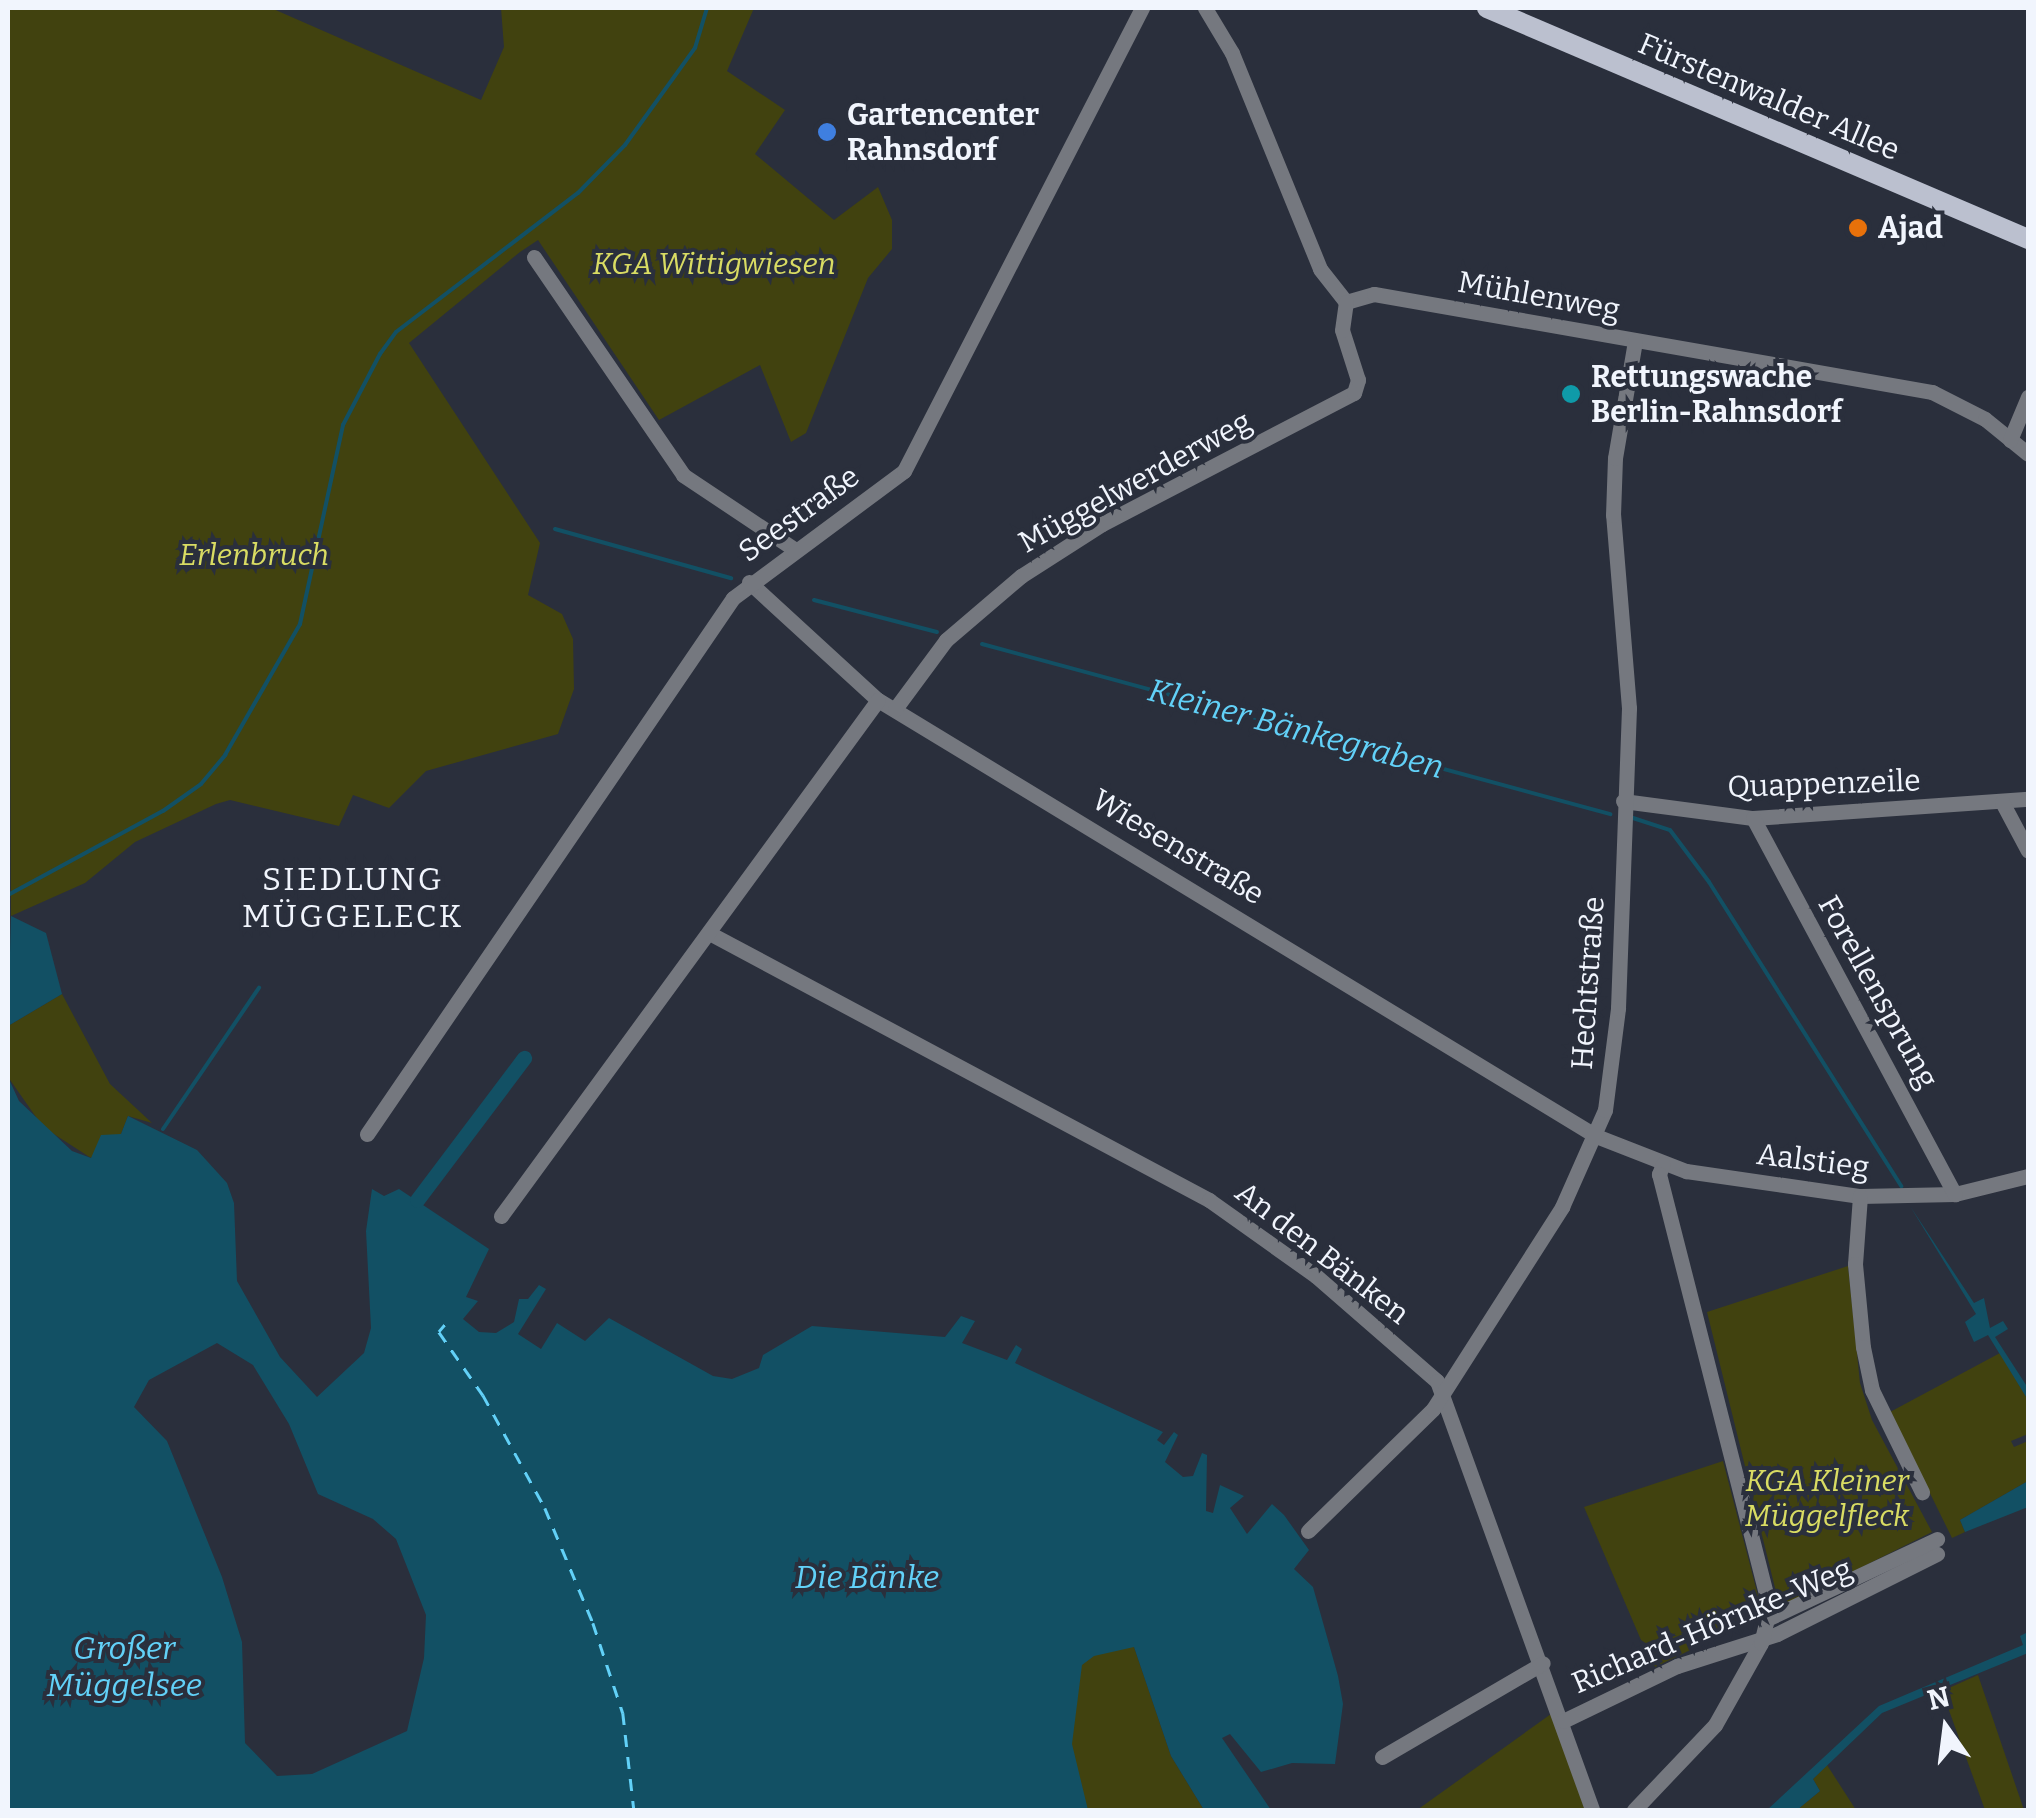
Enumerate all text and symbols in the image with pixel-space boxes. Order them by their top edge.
street label: Fürstenwalder Allee [1633,26,1905,168]
place label: Gartencenter Rahnsdorf [847,97,1039,168]
marker: Gartencenter Rahnsdorf [816,121,838,143]
place label: Ajad [1878,210,1943,246]
marker: Ajad [1847,217,1869,239]
park label: KGA Wittigwiesen [592,246,836,282]
street label: Mühlenweg [1455,264,1623,328]
place label: Rettungswache Berlin-Rahnsdorf [1591,359,1842,430]
marker: Rettungswache Berlin-Rahnsdorf [1560,383,1582,405]
street label: Müggelwerderweg [1013,403,1257,561]
street label: Seestraße [732,458,866,570]
park label: Erlenbruch [179,537,329,573]
water label: Kleiner Bänkegraben [1144,671,1448,787]
street label: Quappenzeile [1727,763,1921,805]
street label: Wiesenstraße [1086,782,1270,912]
district label: SIEDLUNG MÜGGELECK [242,861,464,936]
street label: Forellensprung [1810,890,1946,1094]
street label: Hechtstraße [1564,895,1612,1071]
street label: Aalstieg [1755,1136,1871,1186]
street label: An den Bänken [1228,1174,1416,1332]
park label: KGA Kleiner Müggelfleck [1745,1463,1909,1534]
street label: Richard-Hörnke-Weg [1567,1551,1857,1701]
water label: Die Bänke [795,1558,939,1596]
water label: Großer Müggelsee [46,1630,202,1705]
north arrow [1896,1678,1996,1778]
text: N [1924,1680,1953,1717]

